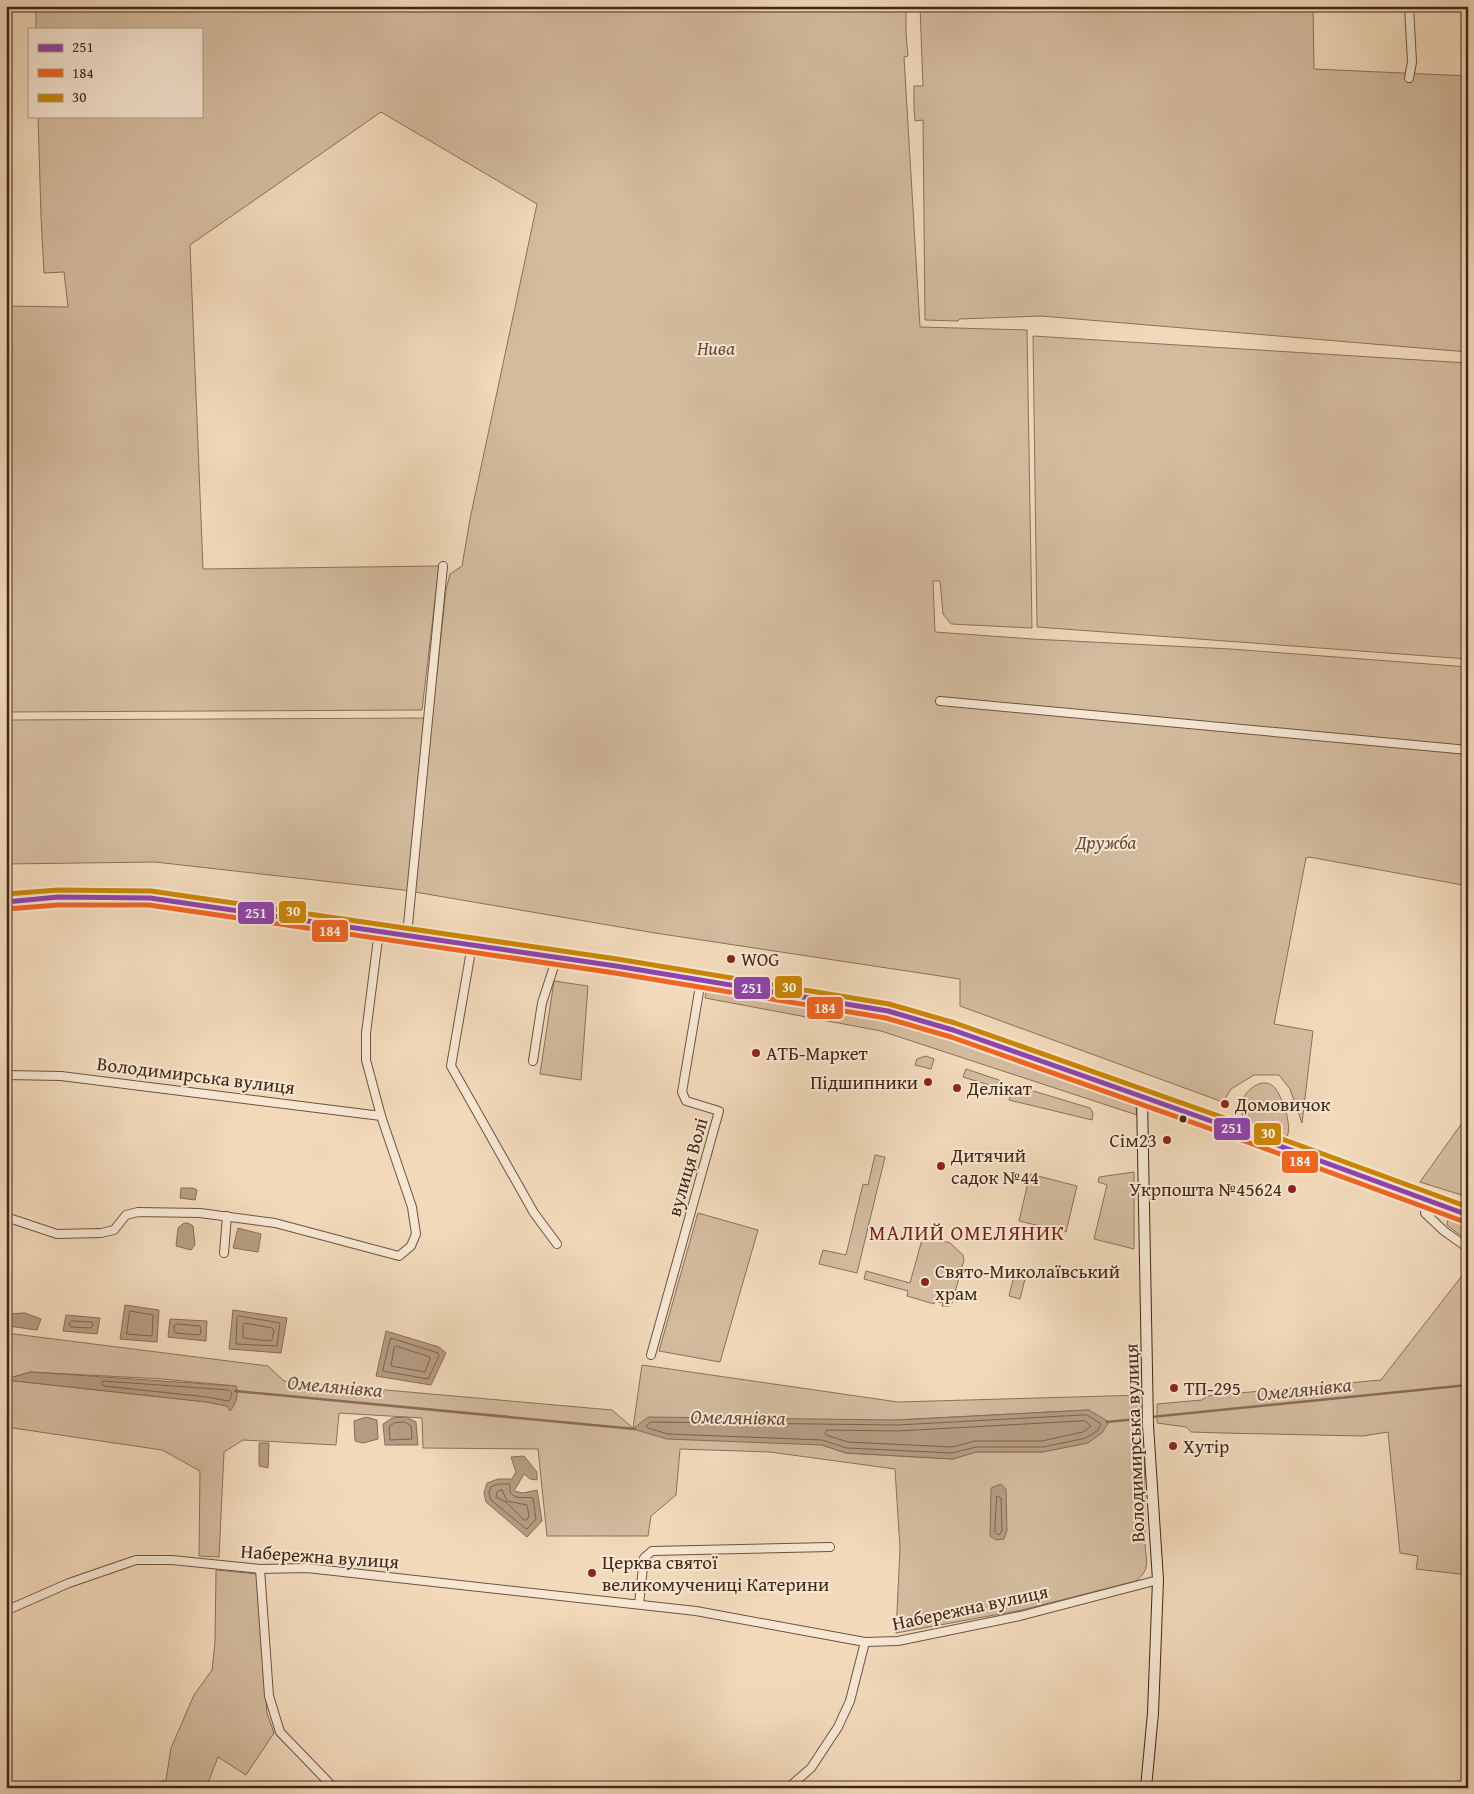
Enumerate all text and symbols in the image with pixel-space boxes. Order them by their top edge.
legend [28,28,202,118]
text: 251 [72,36,94,57]
text: 184 [72,62,94,83]
text: 30 [72,86,86,107]
park label: Нива [697,334,735,362]
park label: Дружба [1075,828,1137,856]
line badge: 30 [278,900,307,924]
line badge: 251 [237,901,275,925]
text: 30 [286,901,300,921]
text: 251 [245,903,267,923]
line badge: 184 [311,919,349,943]
text: 184 [319,921,341,941]
place label: WOG [741,945,780,973]
marker: WOG [725,953,737,965]
line badge: 30 [774,975,803,999]
line badge: 251 [733,976,771,1000]
text: 30 [782,977,796,997]
text: 251 [741,978,763,998]
line badge: 184 [806,996,844,1020]
text: 184 [814,998,836,1018]
place label: АТБ-Маркет [766,1039,869,1067]
marker: АТБ-Маркет [750,1047,762,1059]
street label: Володимирська вулиця [95,1049,297,1101]
place label: Підшипники [810,1068,918,1096]
place label: Делікат [966,1074,1033,1102]
marker: Підшипники [922,1076,934,1088]
marker: Делікат [951,1082,963,1094]
place label: Домовичок [1234,1090,1331,1118]
marker: Домовичок [1219,1098,1231,1110]
street label: вулиця Волі [660,1114,714,1220]
unlabelled marker [1178,1114,1188,1124]
line badge: 251 [1213,1117,1251,1141]
text: 251 [1221,1118,1243,1138]
line badge: 30 [1253,1122,1282,1146]
text: 30 [1261,1123,1275,1143]
place label: Сім23 [1109,1126,1157,1154]
marker: Сім23 [1161,1134,1173,1146]
place label: Дитячий садок №44 [950,1141,1039,1191]
line badge: 184 [1281,1150,1319,1174]
text: 184 [1289,1151,1311,1171]
marker: Дитячий садок №44 [935,1160,947,1172]
place label: Укрпошта №45624 [1129,1175,1282,1203]
marker: Укрпошта №45624 [1286,1183,1298,1195]
district label: МАЛИЙ ОМЕЛЯНИК [869,1217,1065,1248]
place label: Свято-Миколаївський храм [935,1257,1120,1307]
marker: Свято-Миколаївський храм [919,1276,931,1288]
street label: Володимирська вулиця [1117,1343,1151,1543]
water label: Омелянівка [286,1367,385,1404]
water label: Омелянівка [1255,1369,1354,1408]
place label: ТП-295 [1184,1374,1241,1402]
marker: ТП-295 [1168,1382,1180,1394]
water label: Омелянівка [690,1401,787,1432]
place label: Хутір [1183,1432,1229,1460]
marker: Хутір [1167,1440,1179,1452]
street label: Набережна вулиця [240,1536,401,1576]
place label: Церква святої великомучениці Катерини [602,1548,829,1598]
marker: Церква святої великомучениці Катерини [586,1567,598,1579]
street label: Набережна вулиця [889,1577,1051,1637]

